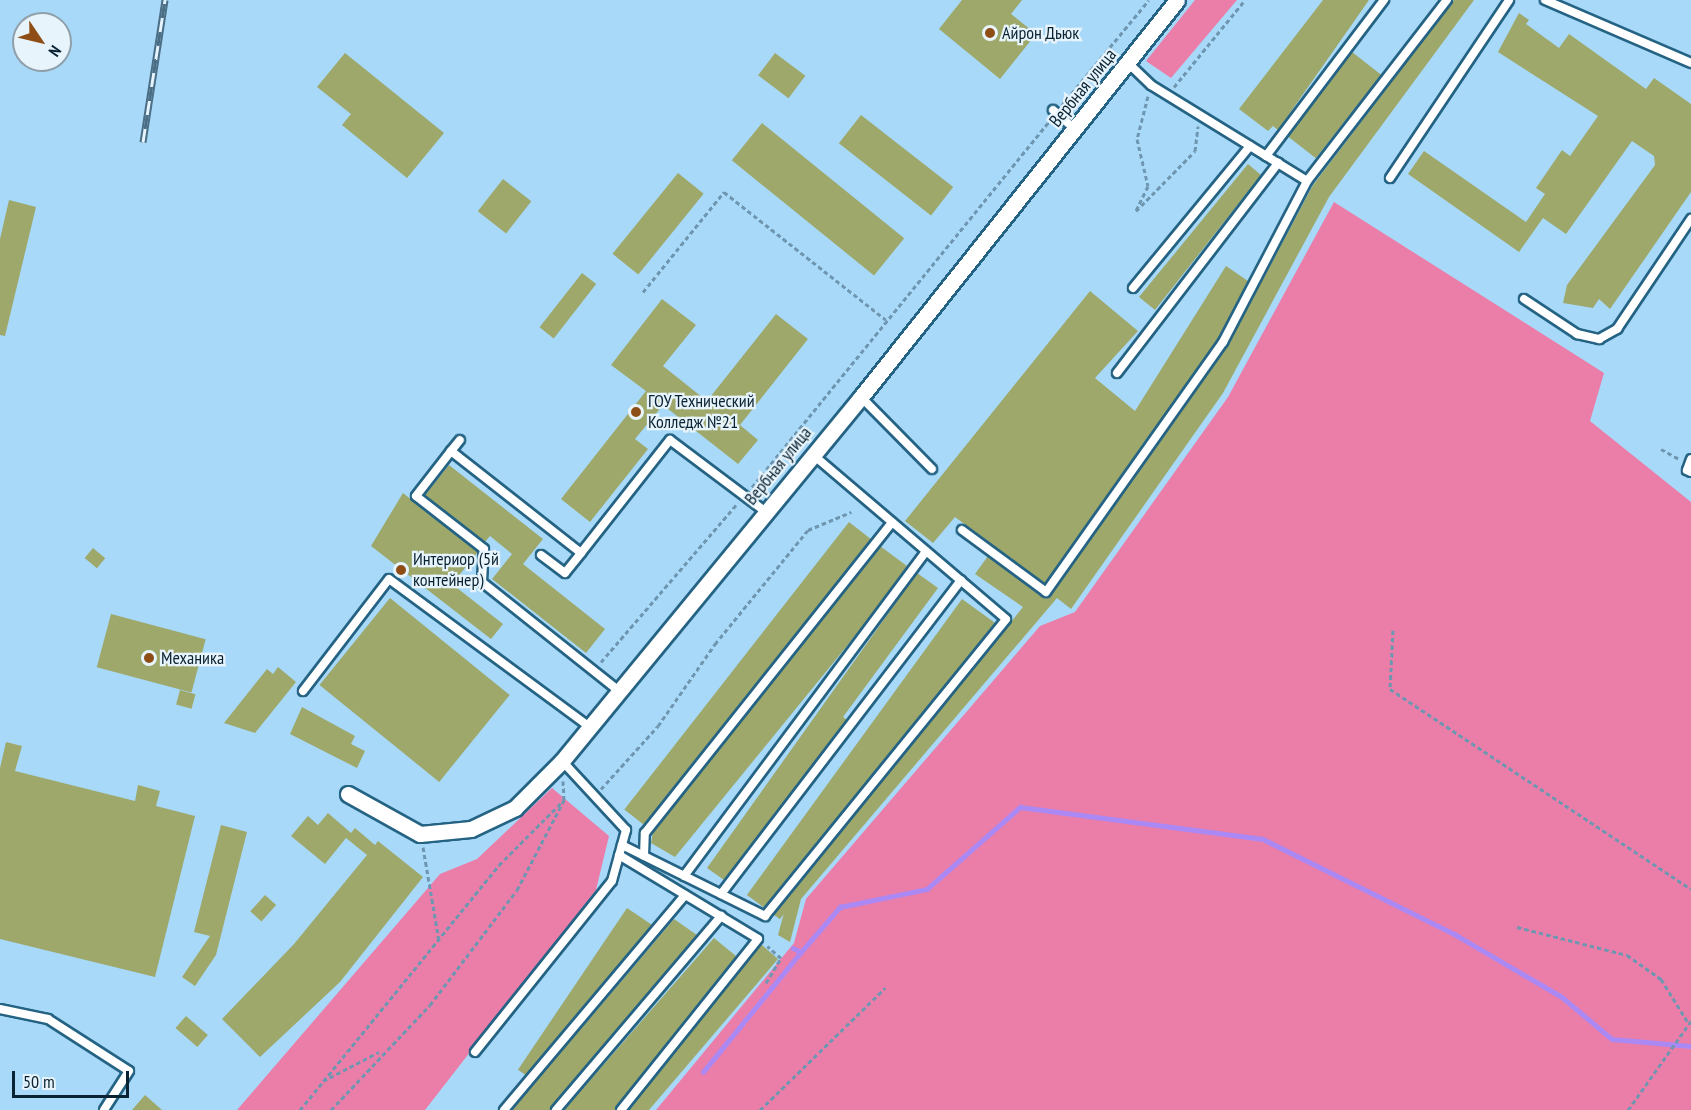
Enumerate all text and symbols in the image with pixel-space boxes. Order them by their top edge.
north arrow [12,12,72,72]
place label: Айрон Дьюк [1002,22,1080,44]
marker: Айрон Дьюк [983,26,997,40]
text: N [44,42,66,60]
street label: Вербная улица [1045,45,1121,131]
place label: ГОУ Технический Колледж №21 [648,391,756,434]
marker: ГОУ Технический Колледж №21 [629,405,643,419]
street label: Вербная улица [740,423,816,509]
place label: Интериор (5й контейнер) [413,549,499,592]
marker: Интериор (5й контейнер) [394,563,408,577]
place label: Механика [161,647,224,669]
marker: Механика [142,651,156,665]
scale bar [15,1059,132,1097]
text: 50 m [23,1070,55,1093]

